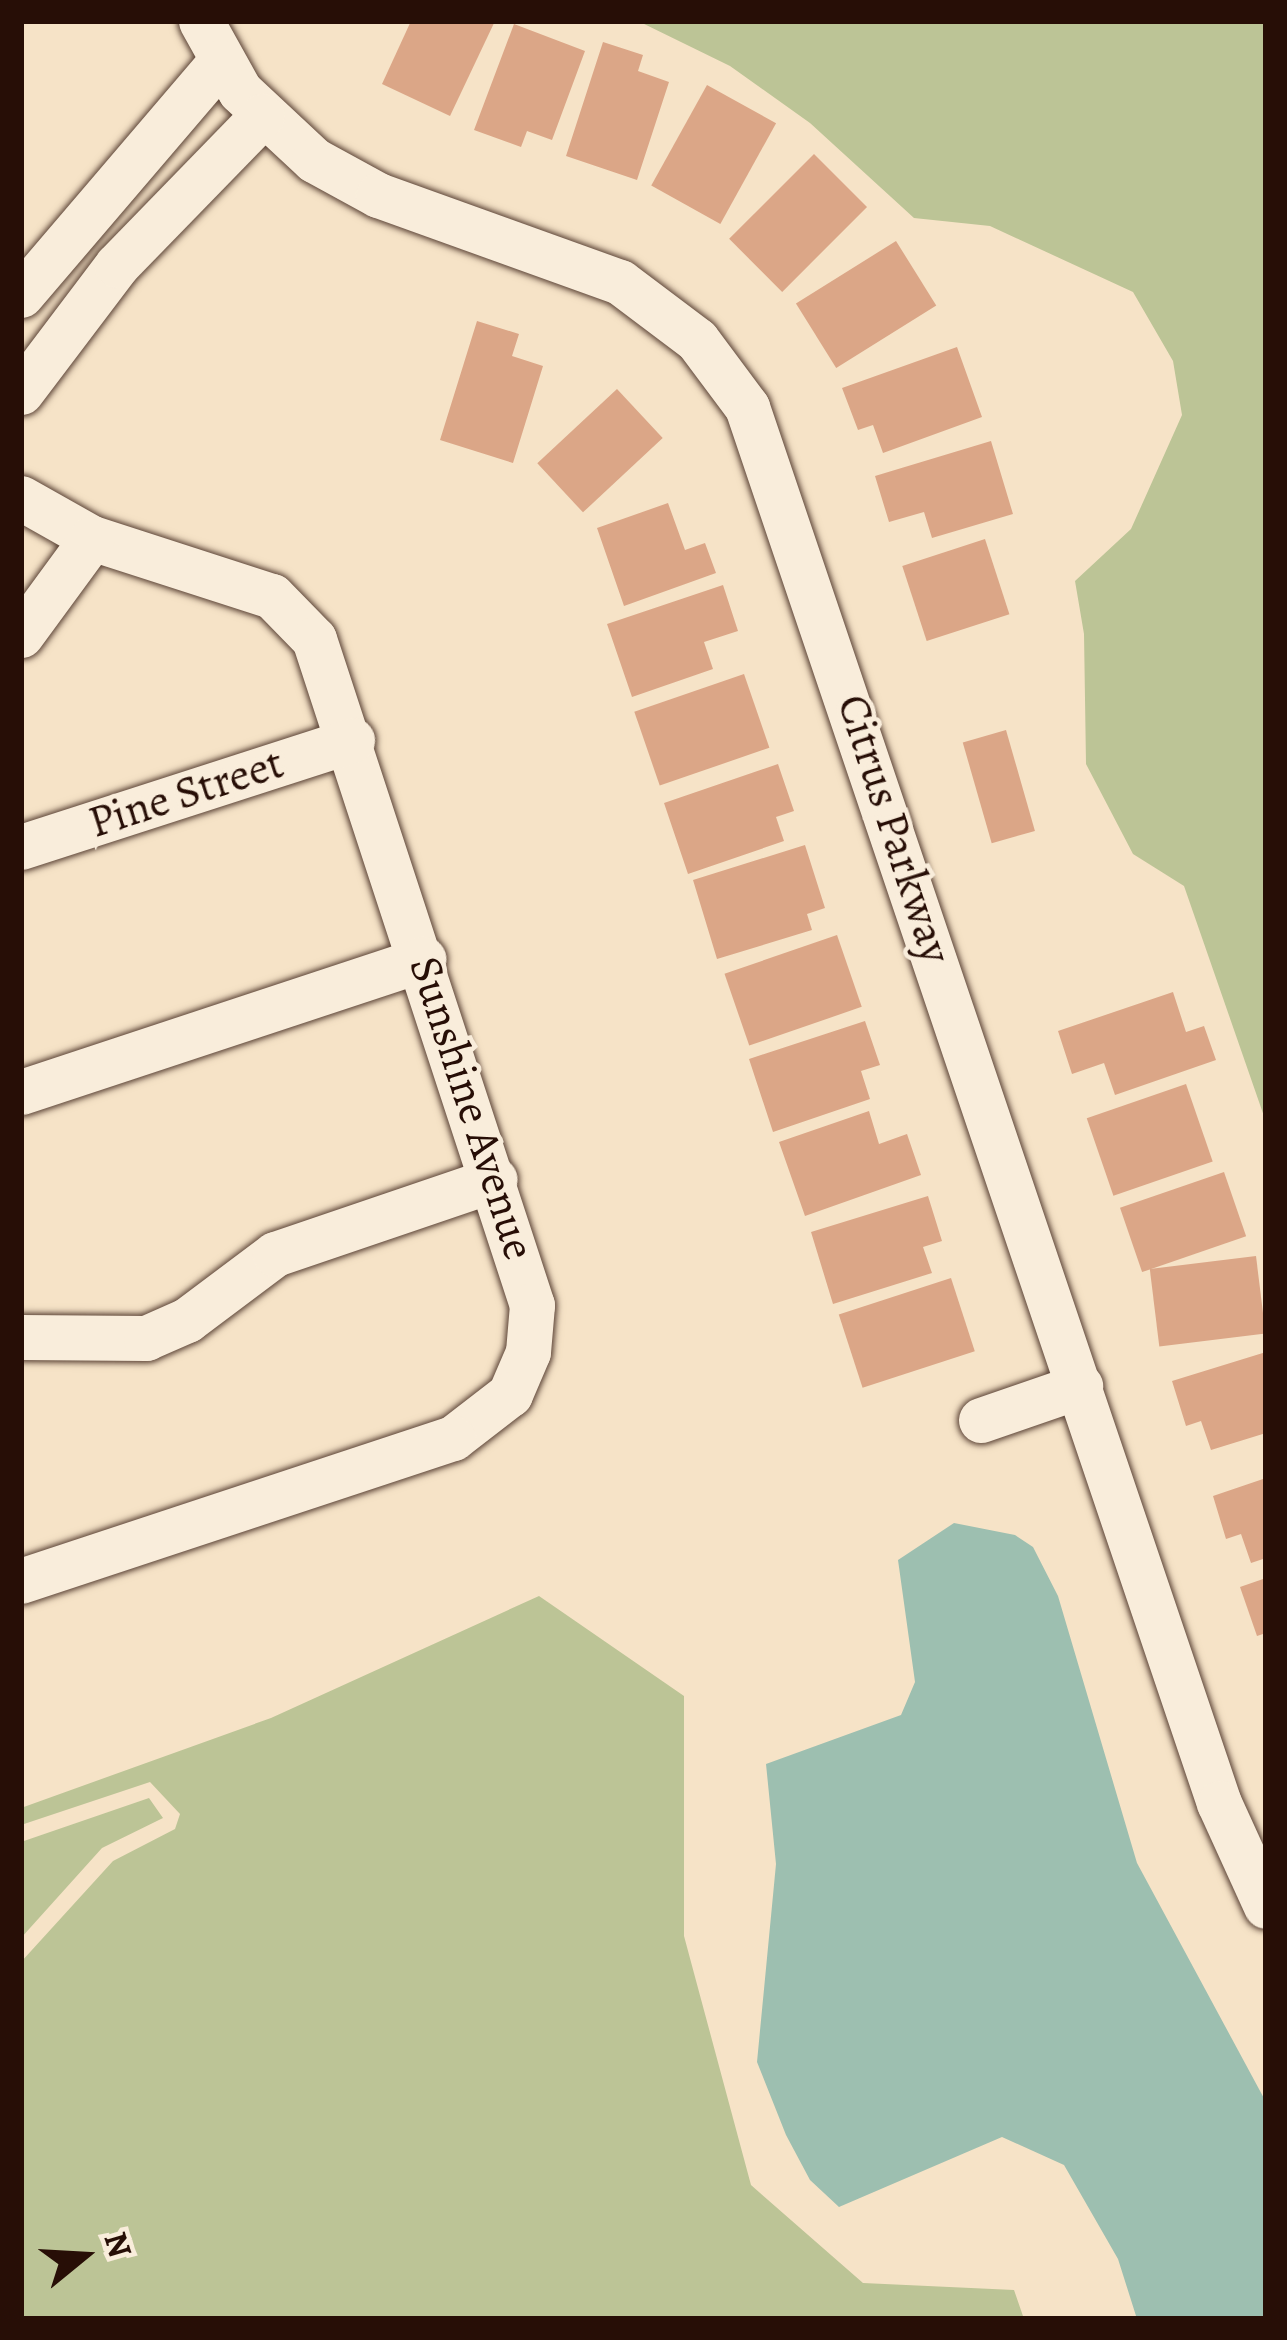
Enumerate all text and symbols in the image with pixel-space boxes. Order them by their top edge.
street label: Citrus Parkway [825,688,963,970]
street label: Pine Street [82,736,290,850]
street label: Sunshine Avenue [398,950,546,1266]
north arrow [24,2196,144,2316]
text: N [94,2226,144,2263]

